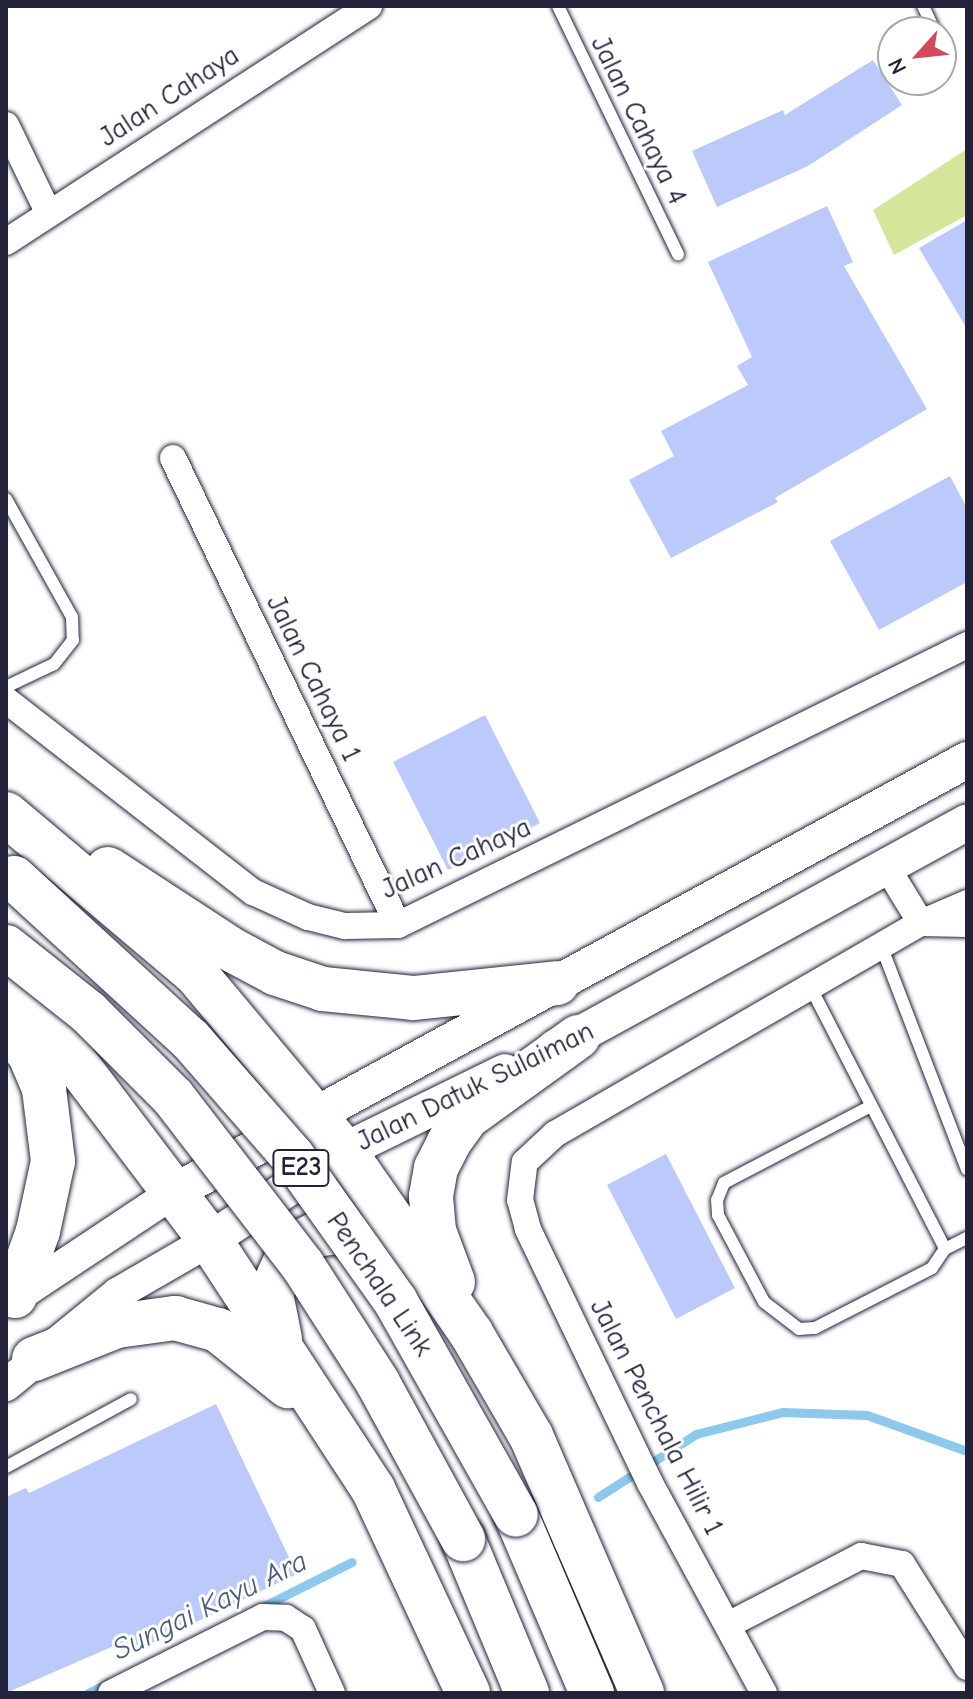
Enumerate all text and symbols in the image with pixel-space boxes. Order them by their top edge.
north arrow [877,16,957,96]
street label: Jalan Cahaya 4 [584,30,694,210]
street label: Jalan Cahaya [93,38,245,154]
text: N [883,54,912,78]
street label: Jalan Cahaya 1 [259,589,369,767]
street label: Jalan Cahaya [376,810,536,906]
street label: Jalan Datuk Sulaiman [351,1014,599,1158]
road number: E23 [271,1146,331,1190]
street label: Penchala Link [320,1206,440,1362]
street label: Jalan Penchala Hilir 1 [583,1293,731,1541]
water label: Sungai Kayu Ara [107,1543,313,1669]

